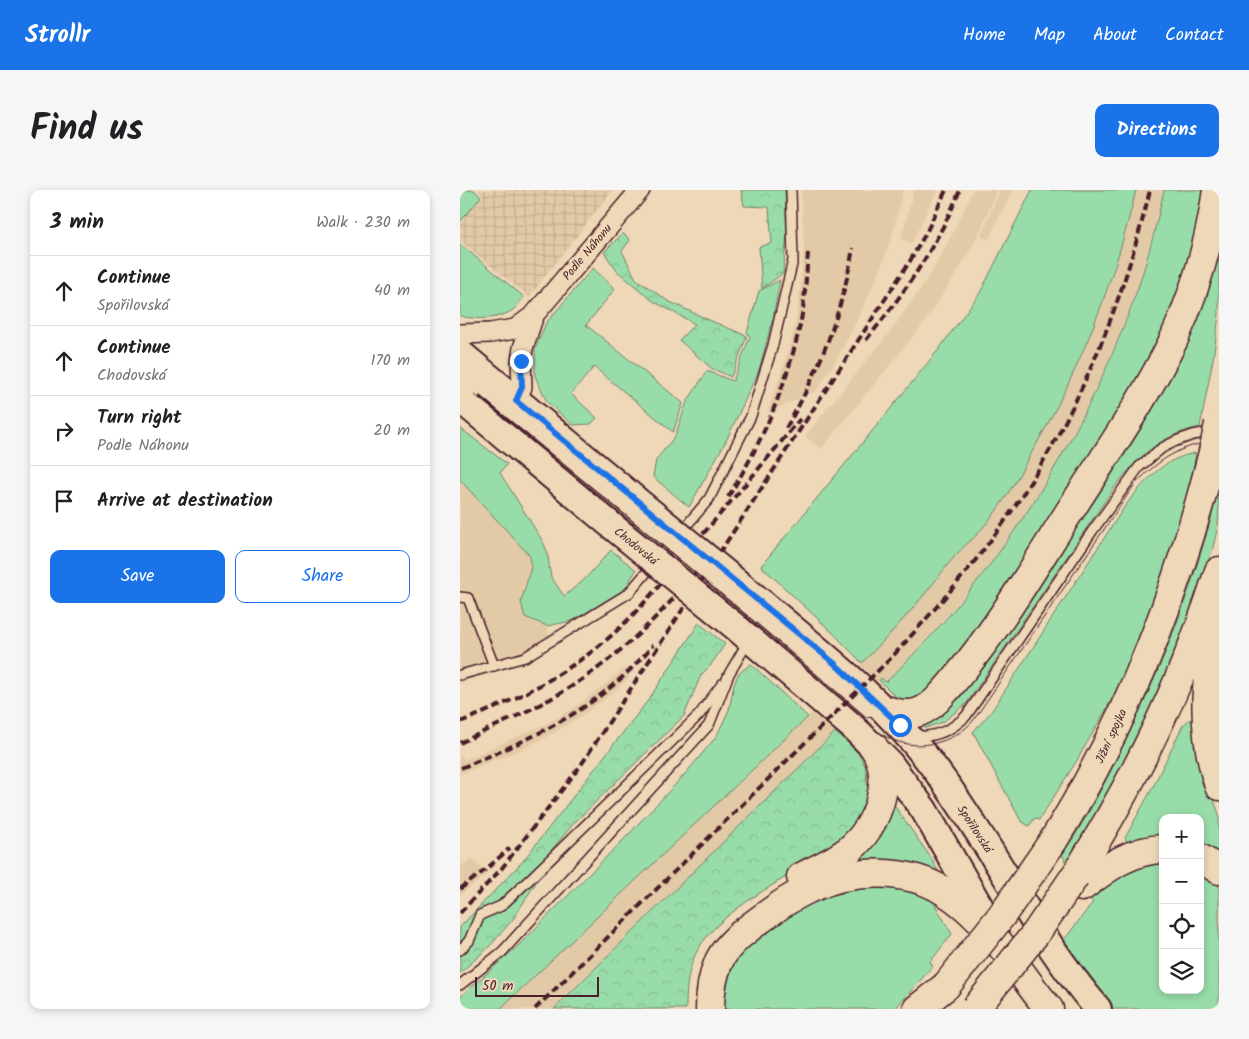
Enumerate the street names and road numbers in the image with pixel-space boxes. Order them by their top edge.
street label: Podle Náhonu [558,220,617,285]
street label: Chodovská [610,523,663,571]
street label: Jižní spojka [1091,705,1133,767]
street label: Spořilovská [952,801,998,858]

